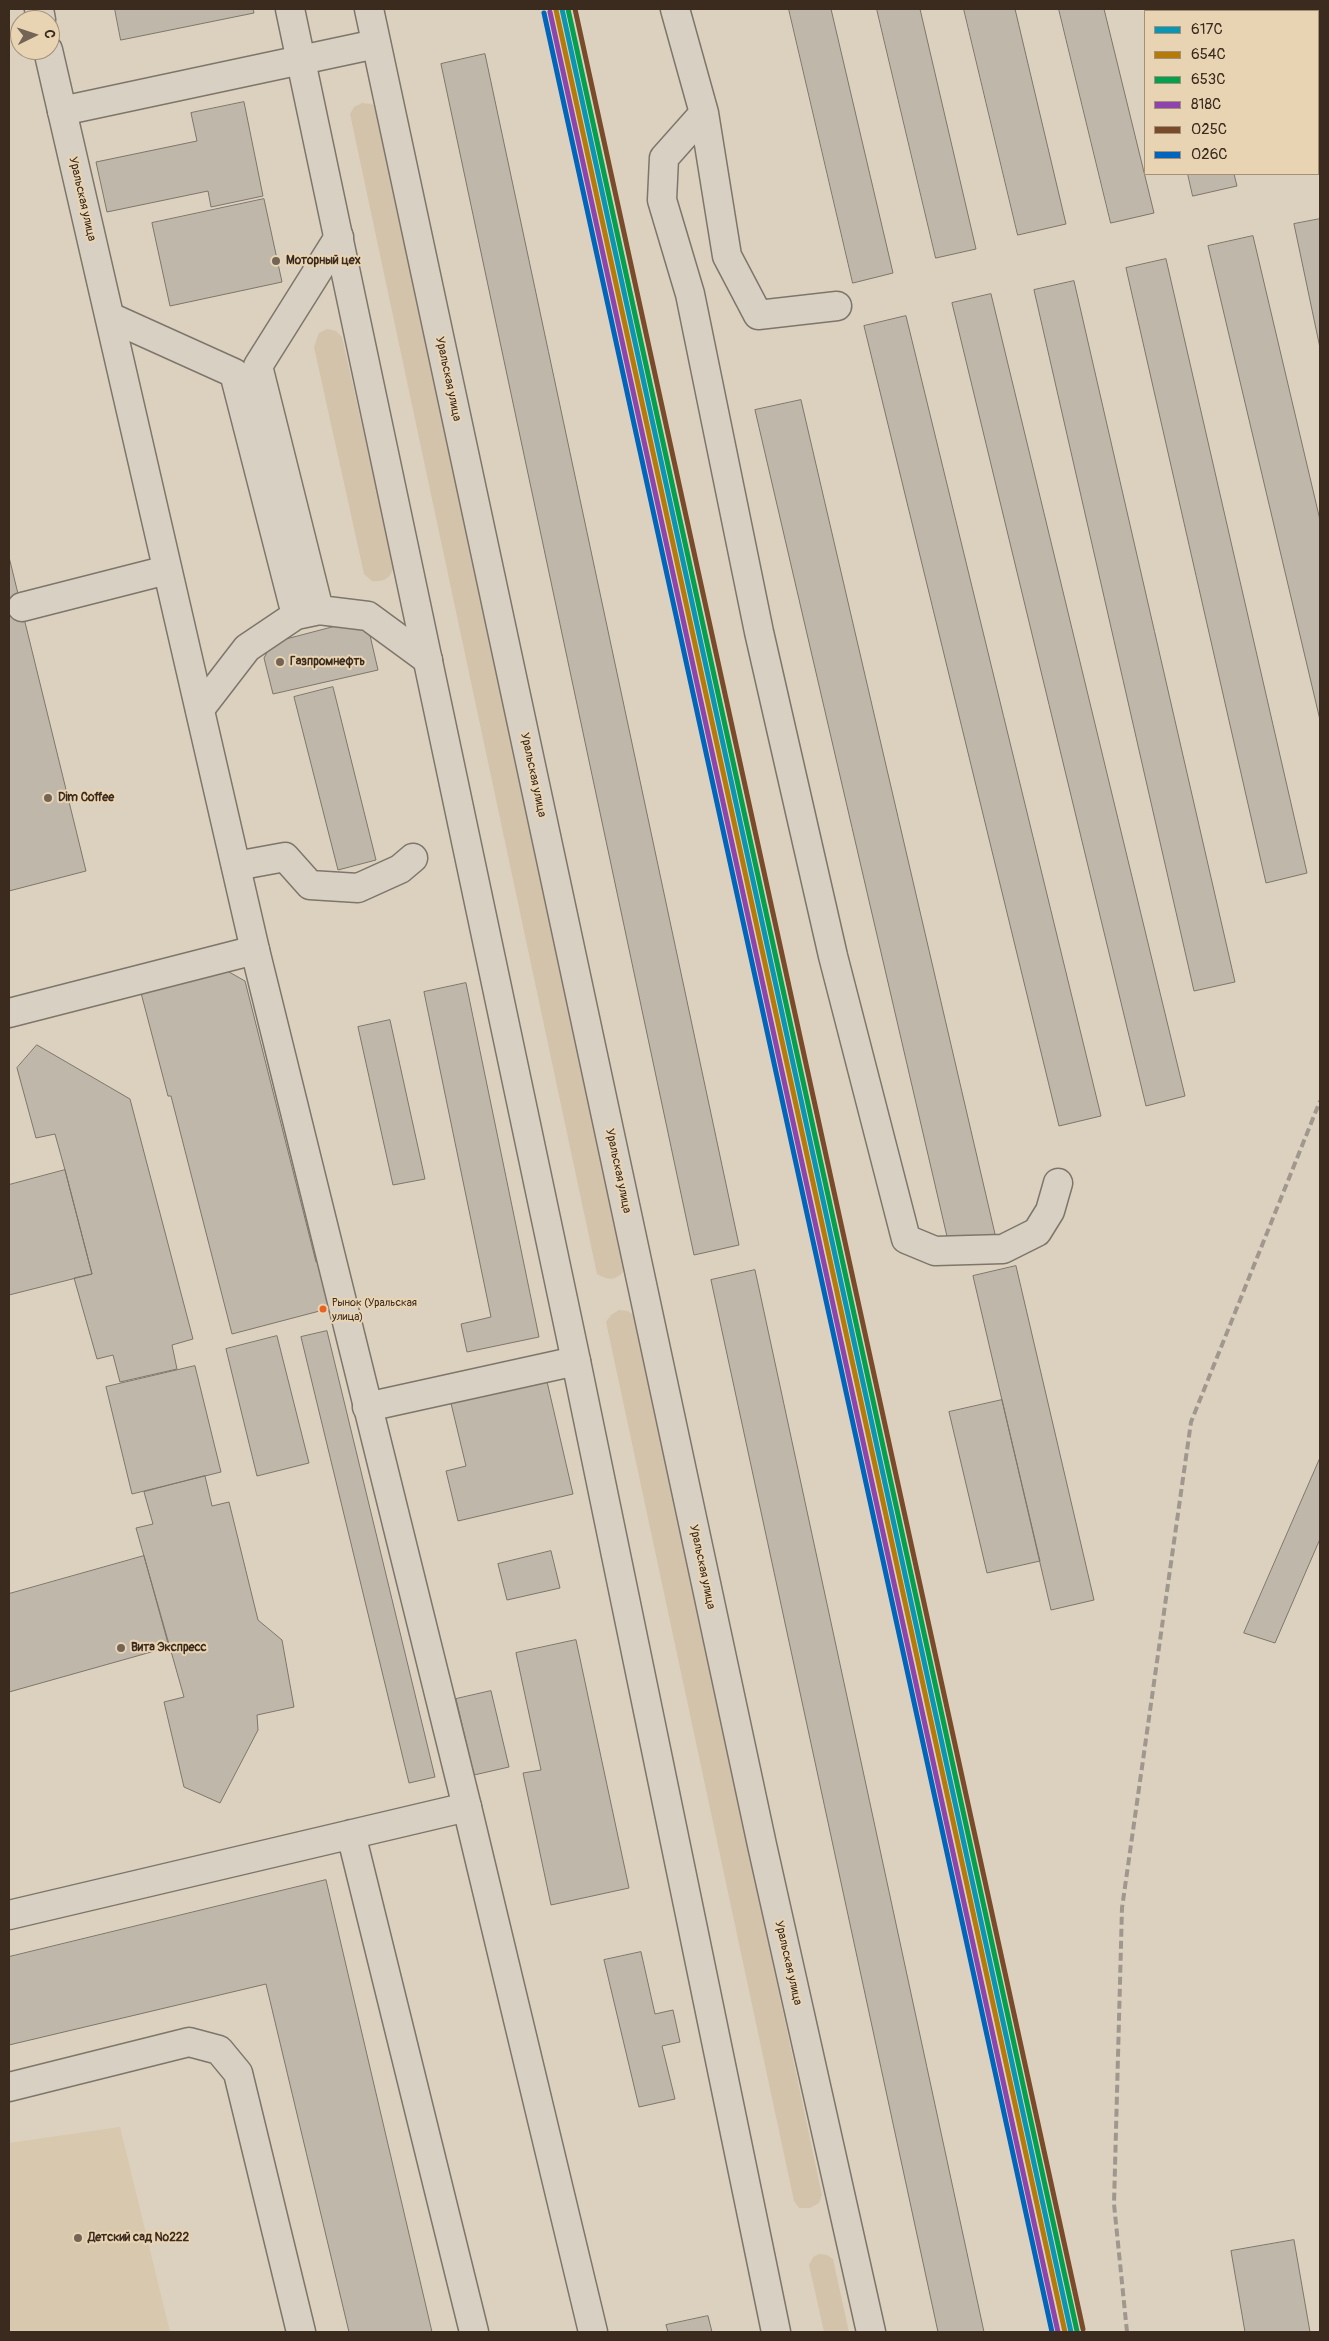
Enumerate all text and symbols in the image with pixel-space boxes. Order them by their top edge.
north arrow [10,10,60,60]
legend [1144,10,1319,175]
text: 617C [1191,20,1223,39]
text: С [41,29,58,39]
text: 654С [1191,45,1226,64]
text: 653С [1191,70,1226,89]
text: 818С [1191,95,1221,114]
text: 025С [1191,120,1227,139]
text: 026С [1191,145,1228,164]
street label: Уральская улица [65,155,99,243]
place label: Моторный цех [286,254,361,268]
marker: Моторный цех [270,255,282,267]
street label: Уральская улица [432,335,464,423]
place label: Газпромнефть [290,655,365,669]
marker: Газпромнефть [274,656,286,668]
street label: Уральская улица [517,731,549,819]
place label: Dim Coffee [58,791,114,805]
marker: Dim Coffee [42,792,54,804]
street label: Уральская улица [602,1127,634,1215]
place label: Рынок (Уральская улица) [332,1296,417,1322]
marker: Рынок (Уральская улица) [318,1304,328,1314]
street label: Уральская улица [686,1523,718,1611]
place label: Вита Экспресс [131,1641,207,1655]
marker: Вита Экспресс [115,1642,127,1654]
street label: Уральская улица [771,1919,805,2007]
place label: Детский сад №222 [88,2231,189,2245]
marker: Детский сад №222 [72,2232,84,2244]

